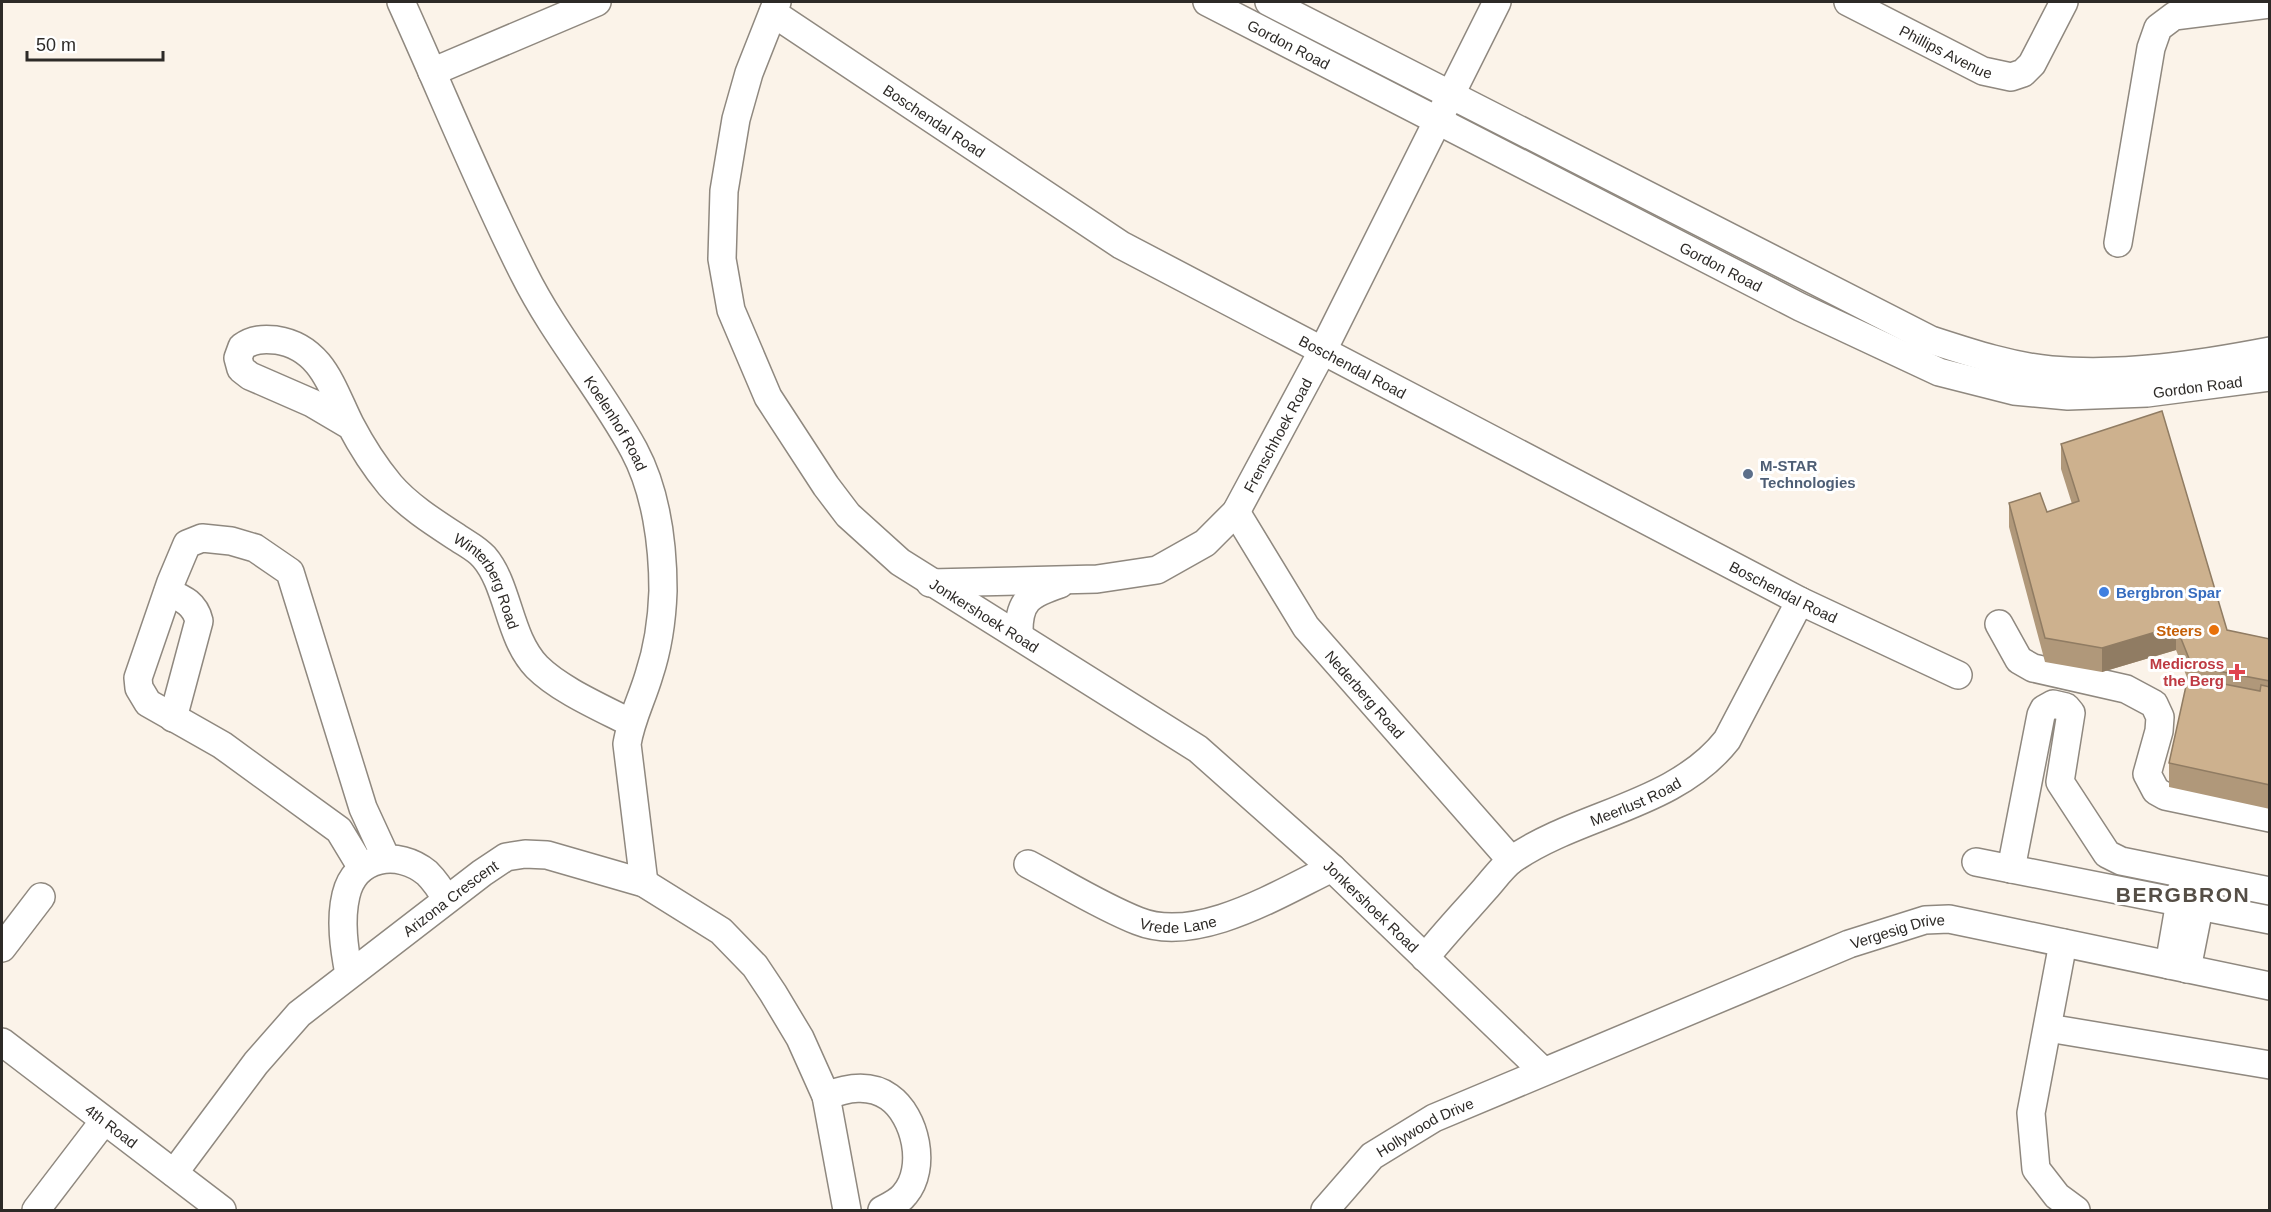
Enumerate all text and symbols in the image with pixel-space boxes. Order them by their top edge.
street label: Gordon Road [1245,16,1333,72]
street label: Phillips Avenue [1897,21,1994,81]
scale bar [27,24,164,62]
text: 50 m [36,35,76,55]
street label: Boschendal Road [880,81,988,161]
street label: Gordon Road [1677,238,1765,295]
street label: Boschendal Road [1296,332,1409,402]
street label: Koelenhof Road [581,372,651,473]
street label: Gordon Road [2152,372,2243,401]
street label: Frenschhoek Road [1240,375,1315,495]
place label: M-STAR Technologies [1760,457,1856,491]
marker: M-STAR Technologies [1741,467,1755,481]
street label: Winterberg Road [451,529,523,631]
street label: Boschendal Road [1727,557,1840,626]
street label: Jonkershoek Road [927,575,1042,655]
place label: Bergbron Spar [2116,584,2221,601]
marker: Bergbron Spar [2097,585,2111,599]
place label: Steers [2156,622,2202,639]
marker: Steers [2207,623,2221,637]
street label: Nederberg Road [1322,647,1408,741]
place label: Medicross the Berg [2150,655,2224,689]
marker: Medicross the Berg [2228,663,2246,681]
street label: Meerlust Road [1587,774,1684,829]
street label: Arizona Crescent [399,856,502,940]
street label: Jonkershoek Road [1321,856,1422,955]
district label: BERGBRON [2116,883,2250,906]
street label: Vergesig Drive [1848,911,1945,952]
street label: Vrede Lane [1138,912,1218,936]
street label: Hollywood Drive [1373,1094,1476,1160]
street label: 4th Road [82,1101,141,1151]

